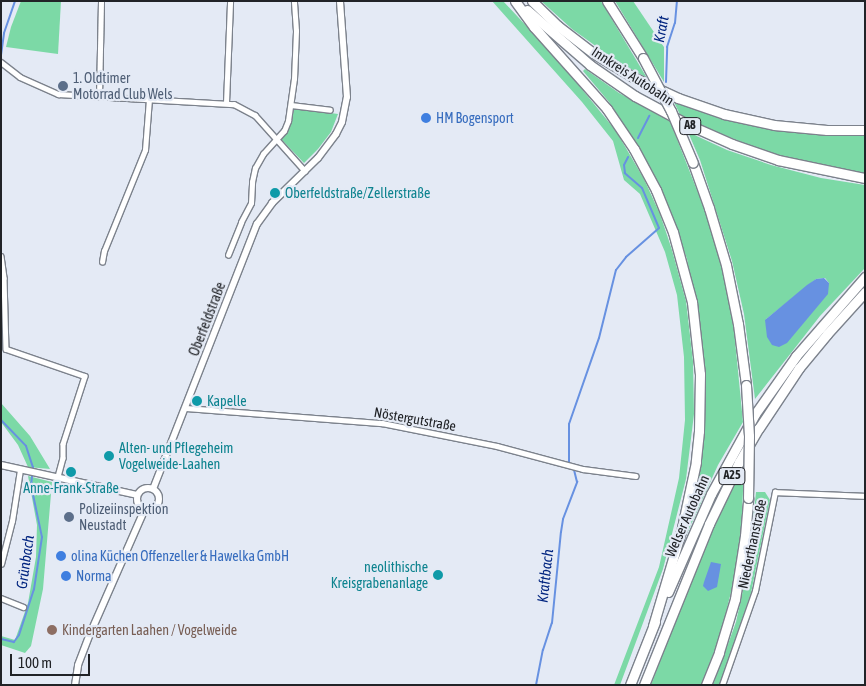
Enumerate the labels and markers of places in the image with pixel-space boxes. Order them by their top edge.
place label: 1. Oldtimer Motorrad Club Wels [73,70,173,102]
marker: 1. Oldtimer Motorrad Club Wels [57,80,69,92]
place label: HM Bogensport [436,110,514,126]
marker: HM Bogensport [420,112,432,124]
place label: Oberfeldstraße/Zellerstraße [285,185,430,201]
marker: Oberfeldstraße/Zellerstraße [269,187,281,199]
place label: Kapelle [207,393,247,409]
marker: Kapelle [191,395,203,407]
place label: Alten- und Pflegeheim Vogelweide-Laahen [119,440,233,472]
marker: Alten- und Pflegeheim Vogelweide-Laahen [103,450,115,462]
marker: Anne-Frank-Straße [65,466,77,478]
place label: Anne-Frank-Straße [23,480,119,496]
place label: Polizeiinspektion Neustadt [79,501,168,534]
marker: Polizeiinspektion Neustadt [63,511,75,523]
place label: olina Küchen Offenzeller & Hawelka GmbH [71,548,289,564]
marker: olina Küchen Offenzeller & Hawelka GmbH [55,550,67,562]
place label: neolithische Kreisgrabenanlage [331,559,428,592]
place label: Norma [76,568,112,584]
marker: neolithische Kreisgrabenanlage [432,569,444,581]
marker: Norma [60,570,72,582]
place label: Kindergarten Laahen / Vogelweide [62,622,237,638]
marker: Kindergarten Laahen / Vogelweide [46,624,58,636]

